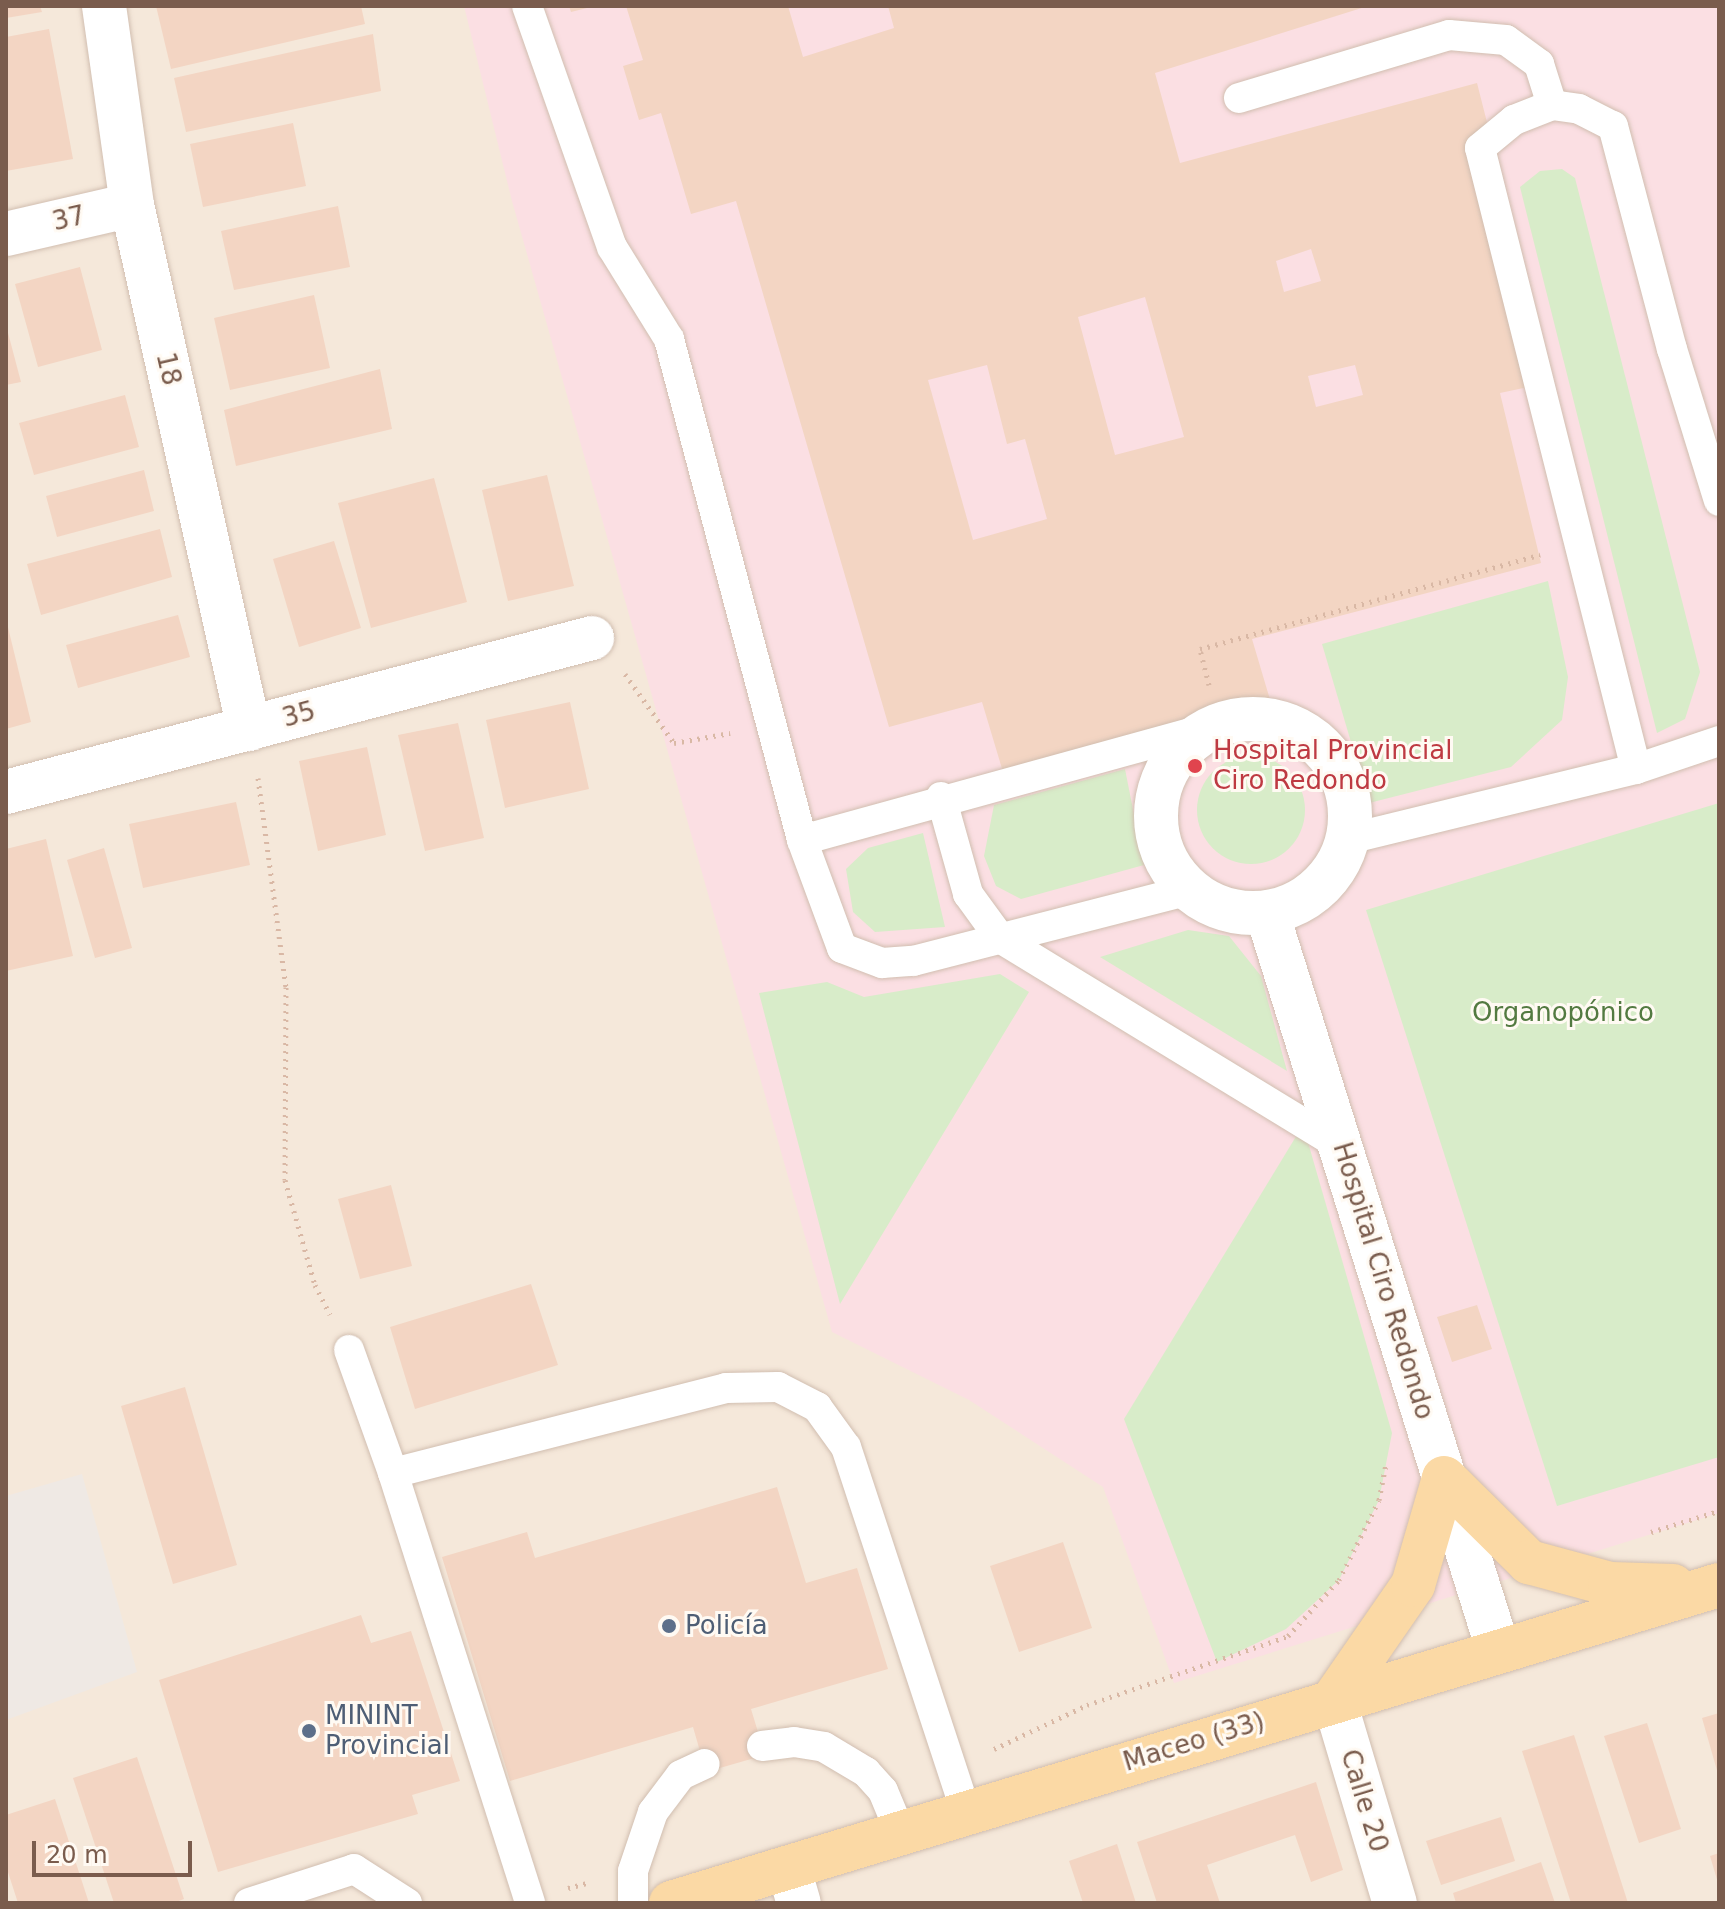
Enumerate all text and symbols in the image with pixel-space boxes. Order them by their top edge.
street label: 37 [49,200,89,238]
street label: 18 [149,349,187,389]
street label: 35 [279,696,319,734]
place label: Hospital Provincial Ciro Redondo [1213,735,1452,796]
marker: Hospital Provincial Ciro Redondo [1184,755,1206,777]
park label: Organopónico [1472,997,1654,1029]
street label: Hospital Ciro Redondo [1326,1139,1440,1423]
place label: Policía [685,1610,768,1642]
marker: Policía [660,1617,678,1635]
place label: MININT Provincial [325,1700,450,1762]
street label: Maceo (33) [1120,1706,1268,1778]
marker: MININT Provincial [300,1722,318,1740]
street label: Calle 20 [1334,1746,1394,1856]
scale bar [36,1825,196,1875]
text: 20 m [46,1841,108,1869]

